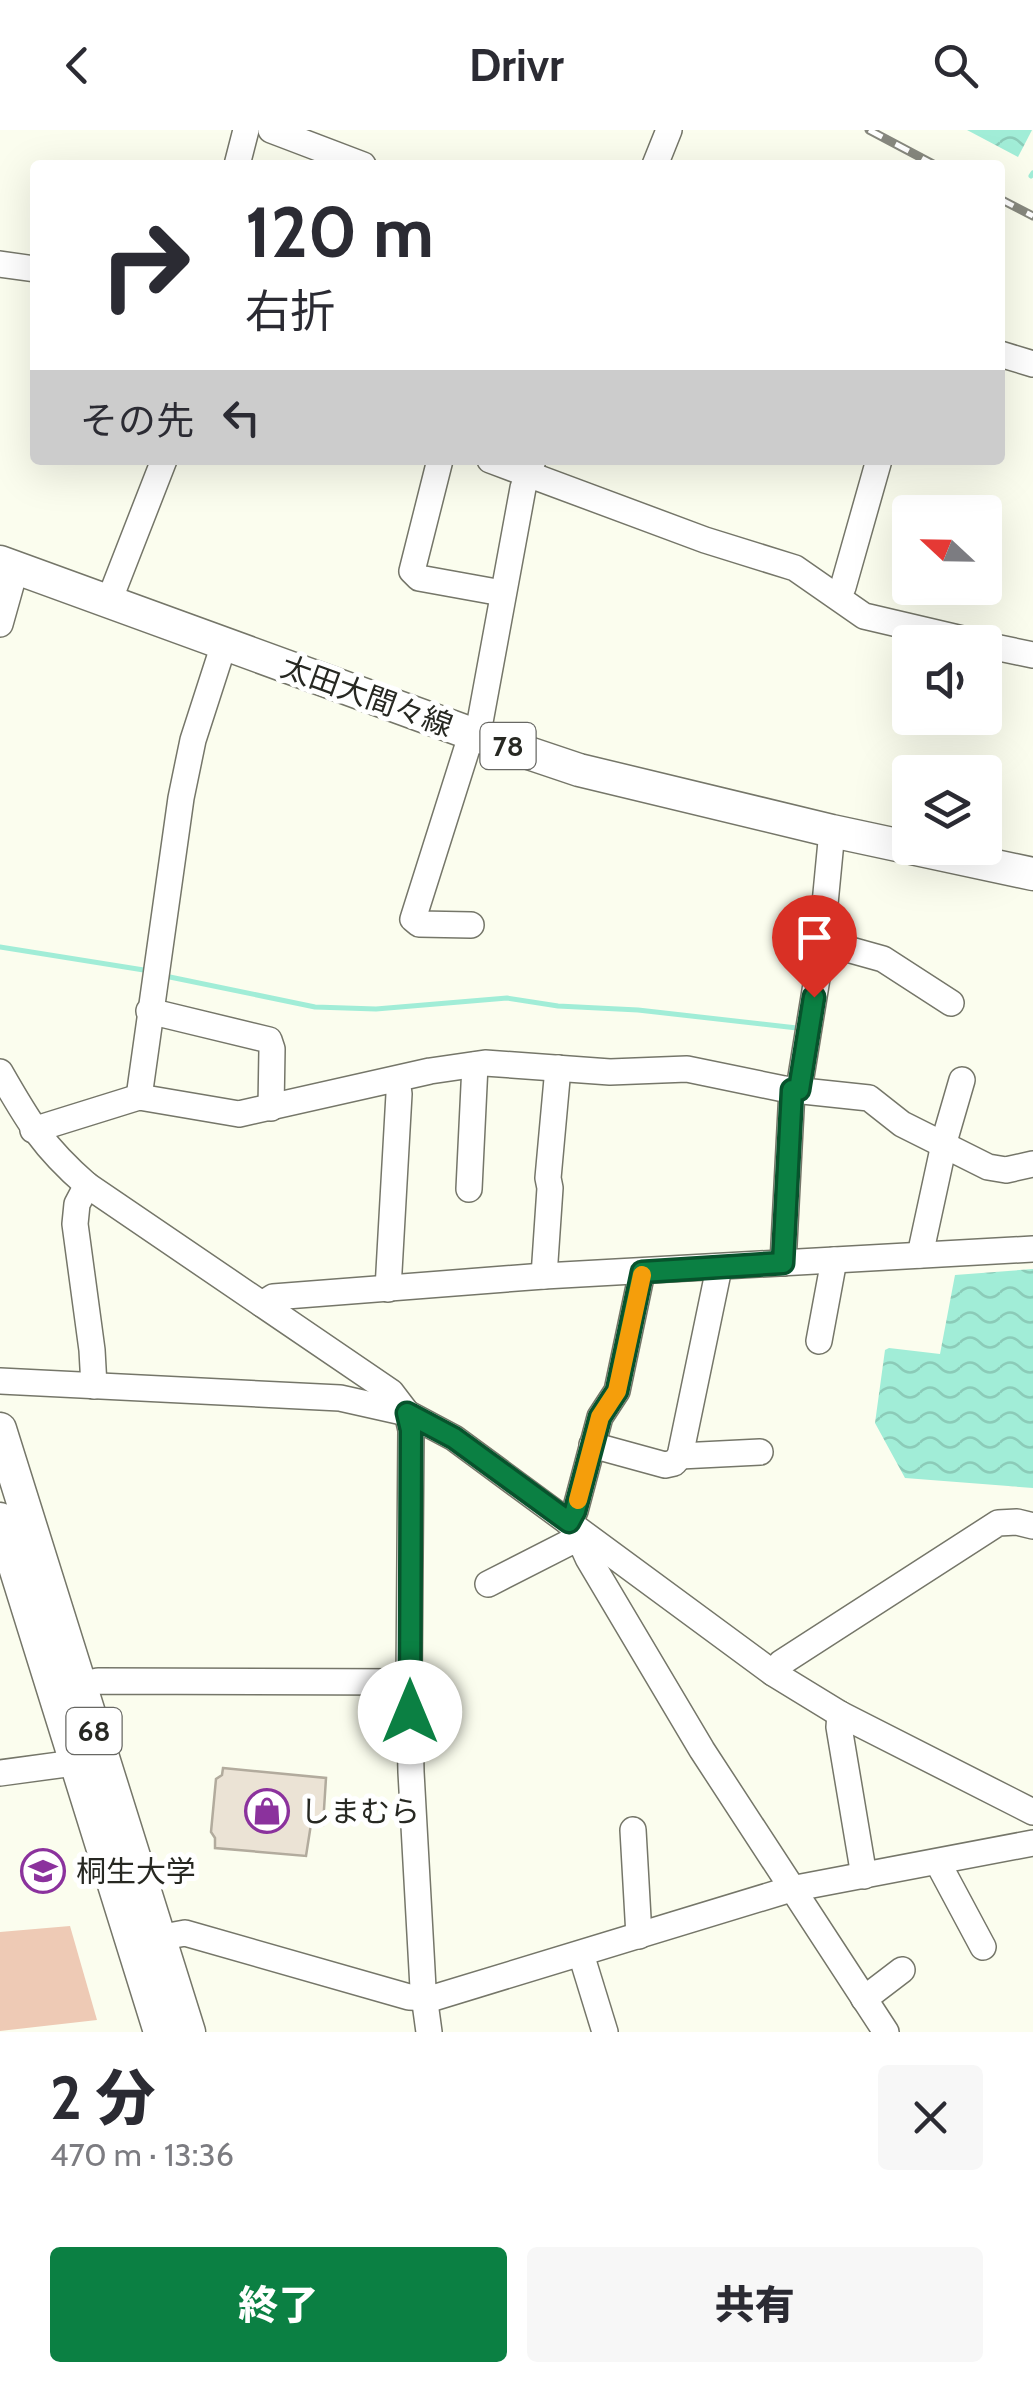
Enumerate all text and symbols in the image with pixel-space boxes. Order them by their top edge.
icon: back [50,38,105,93]
text: Drivr [469,38,564,92]
icon: search [928,38,983,93]
text: 120 m [245,189,434,275]
icon: right [80,200,210,330]
text: 右折 [245,284,335,338]
icon: left [214,390,269,445]
text: その先 [80,397,194,444]
north arrow [892,495,1002,605]
map controls [892,495,1002,865]
button: sound [892,625,1002,735]
street label: 太田大間々線 [276,648,458,744]
road number: 78 [480,723,536,769]
button: layers [892,755,1002,865]
pin [772,895,857,998]
icon: arrive [787,910,842,965]
position arrow [358,1660,462,1764]
road number: 68 [66,1708,122,1754]
shop icon: しまむら [244,1788,290,1834]
place label: しまむら [300,1793,420,1830]
school or university icon: 桐生大学 [20,1848,66,1894]
place label: 桐生大学 [76,1853,196,1890]
text: 2 分 [50,2061,155,2134]
button: close [878,2065,983,2170]
text: 470 m · 13:36 [50,2135,234,2174]
button: 終了 [50,2247,507,2362]
button: 共有 [527,2247,983,2362]

